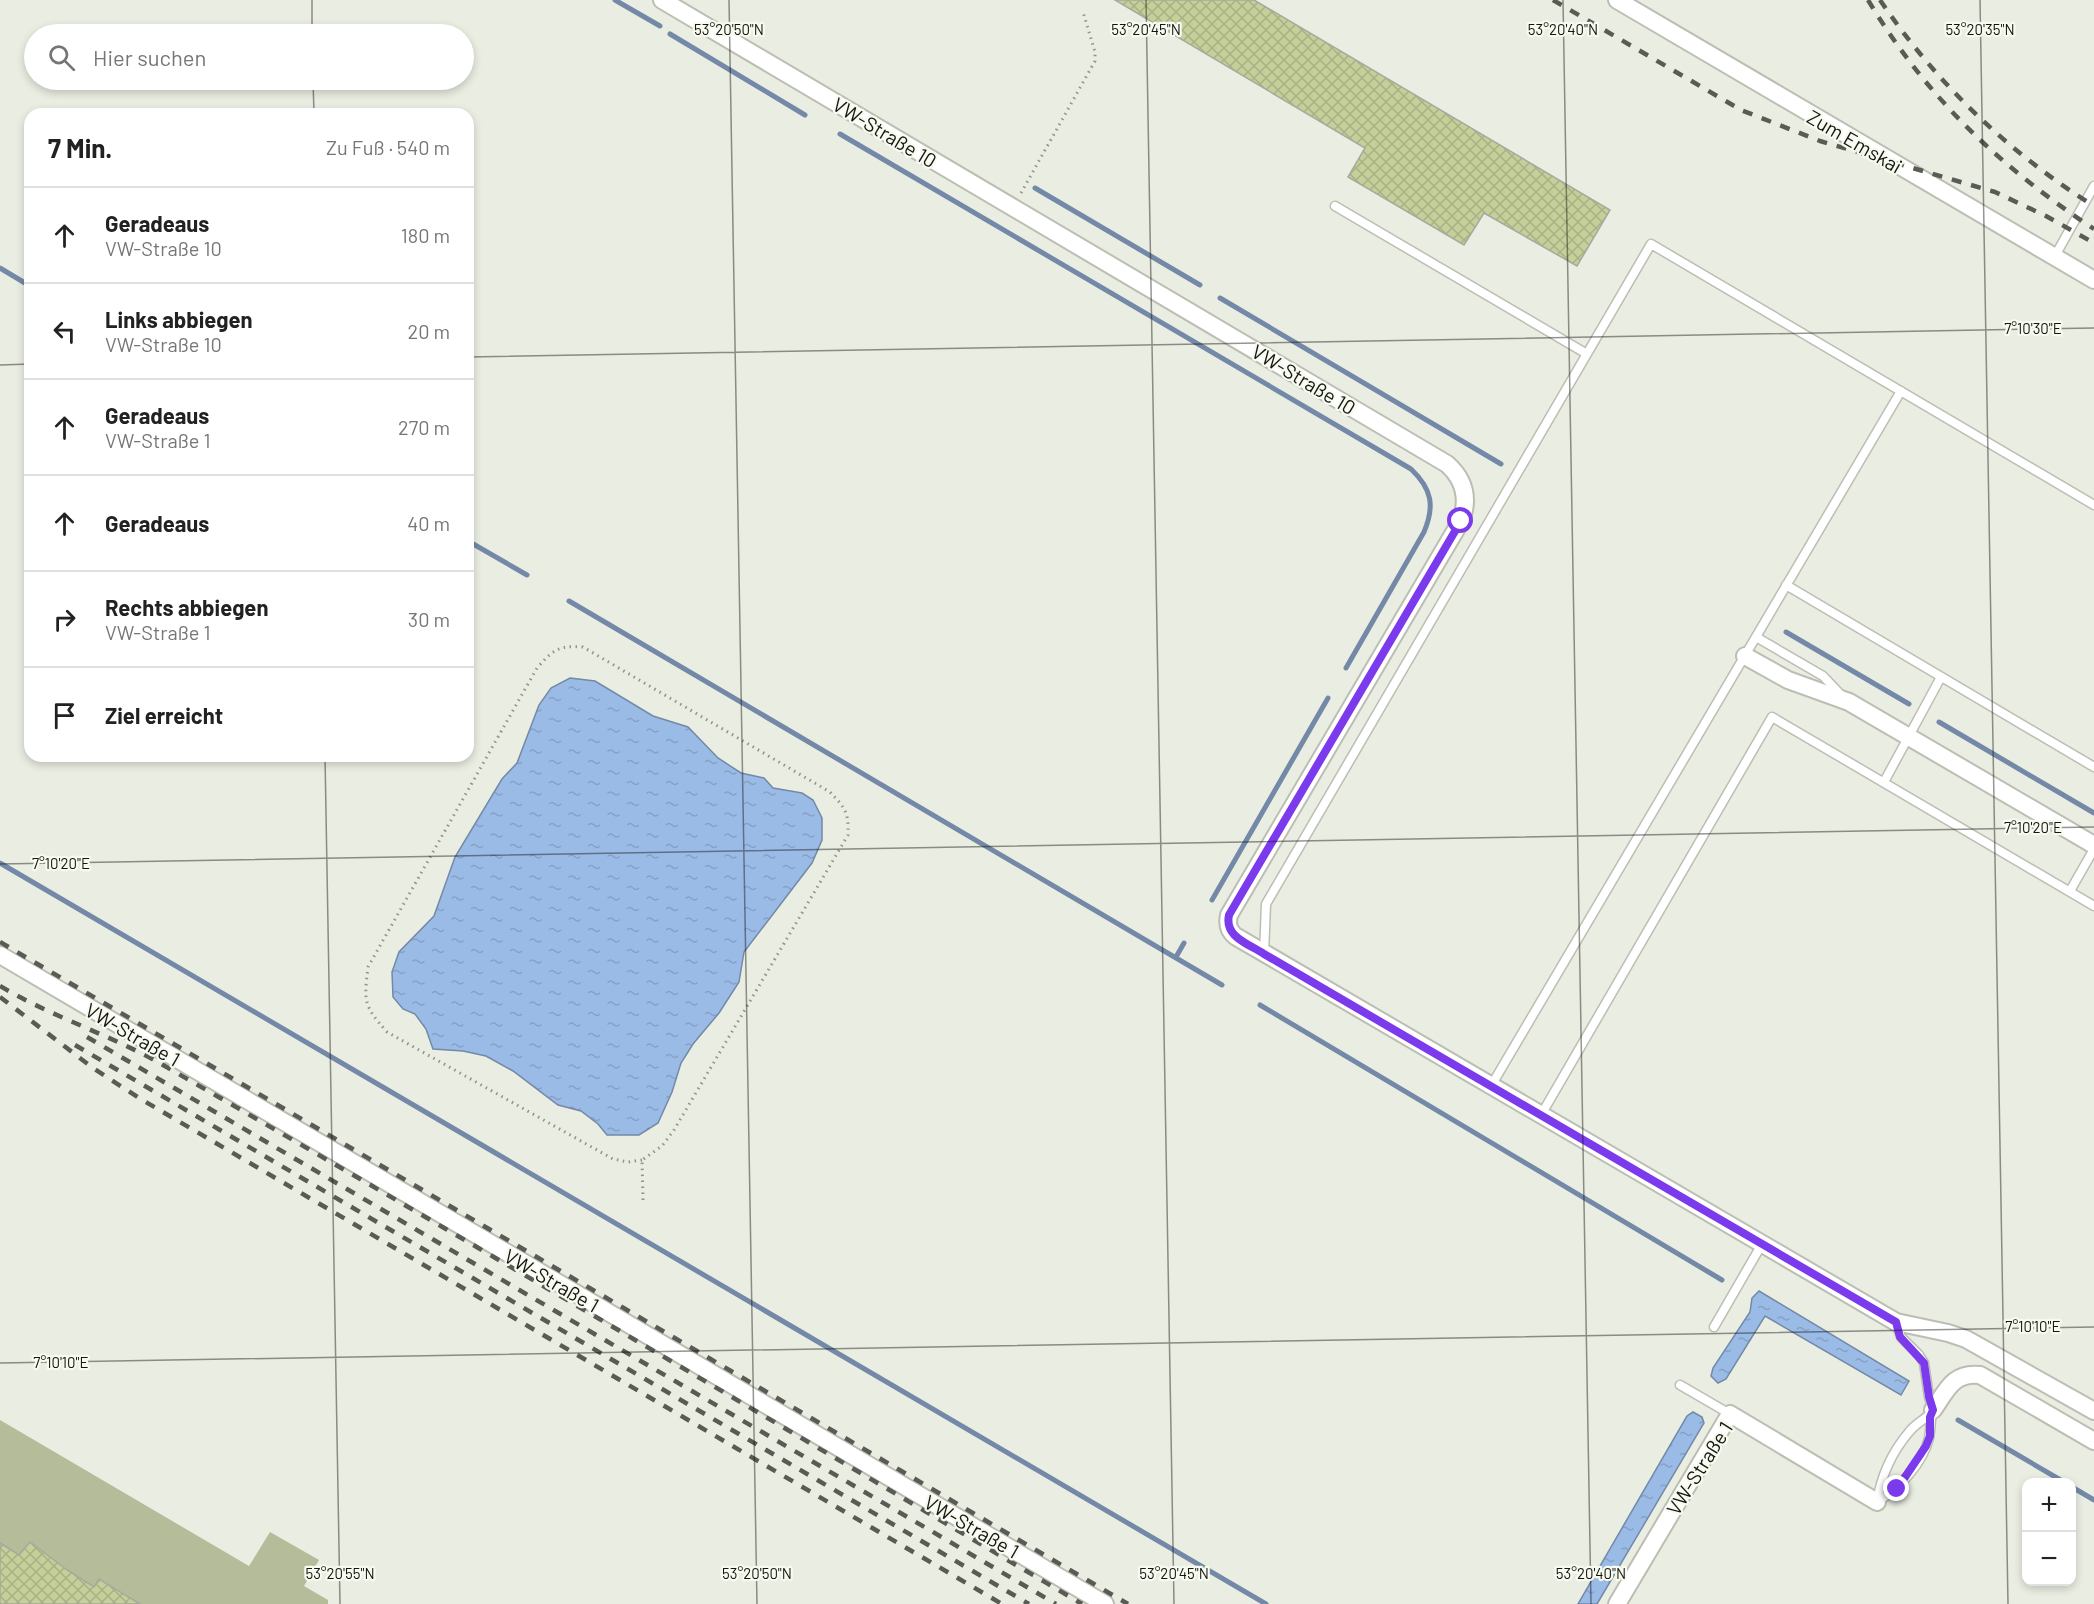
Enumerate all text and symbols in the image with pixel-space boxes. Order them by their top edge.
text: 53°20'50"N [694,20,764,38]
text: 53°20'45"N [1111,20,1181,38]
text: 53°20'40"N [1528,20,1598,38]
text: 53°20'35"N [1945,20,2015,38]
search box [24,24,474,90]
icon: search [45,41,78,74]
text: Hier suchen [93,44,206,70]
street label: VW-Straße 10 [829,92,941,172]
street label: Zum Emskai [1803,104,1907,178]
text: 7 Min. [48,132,112,163]
text: Zu Fuß · 540 m [326,135,450,159]
text: Geradeaus [105,210,209,236]
icon: ahead [48,219,81,252]
text: 180 m [401,223,450,247]
text: VW-Straße 10 [105,236,222,260]
text: Links abbiegen [105,306,253,332]
icon: left [48,315,81,348]
text: 20 m [407,319,450,343]
text: 7°10'30"E [2004,319,2062,337]
text: VW-Straße 10 [105,332,222,356]
street label: VW-Straße 10 [1248,339,1360,419]
text: Geradeaus [105,402,209,428]
icon: ahead [48,411,81,444]
text: 270 m [398,415,450,439]
text: VW-Straße 1 [105,428,210,452]
icon: ahead [48,507,81,540]
route start [1447,507,1473,533]
text: Geradeaus [105,510,209,536]
text: 40 m [407,511,450,535]
text: Rechts abbiegen [105,594,268,620]
icon: right [48,603,81,636]
text: 30 m [408,607,450,631]
text: VW-Straße 1 [105,620,210,644]
icon: arrive [48,699,81,732]
text: Ziel erreicht [105,702,223,728]
text: 7°10'20"E [2004,818,2062,836]
text: 7°10'20"E [32,854,90,872]
street label: VW-Straße 1 [81,997,185,1071]
street label: VW-Straße 1 [500,1243,604,1317]
text: 7°10'10"E [2005,1317,2061,1335]
text: 7°10'10"E [33,1353,89,1371]
street label: VW-Straße 1 [1661,1417,1737,1519]
route end [1883,1475,1909,1501]
map controls [2022,1478,2076,1586]
button: + [2022,1478,2076,1532]
street label: VW-Straße 1 [920,1489,1024,1563]
button: − [2022,1532,2076,1586]
text: 53°20'55"N [305,1564,375,1582]
text: 53°20'50"N [722,1564,792,1582]
text: 53°20'45"N [1139,1564,1209,1582]
text: 53°20'40"N [1556,1564,1626,1582]

